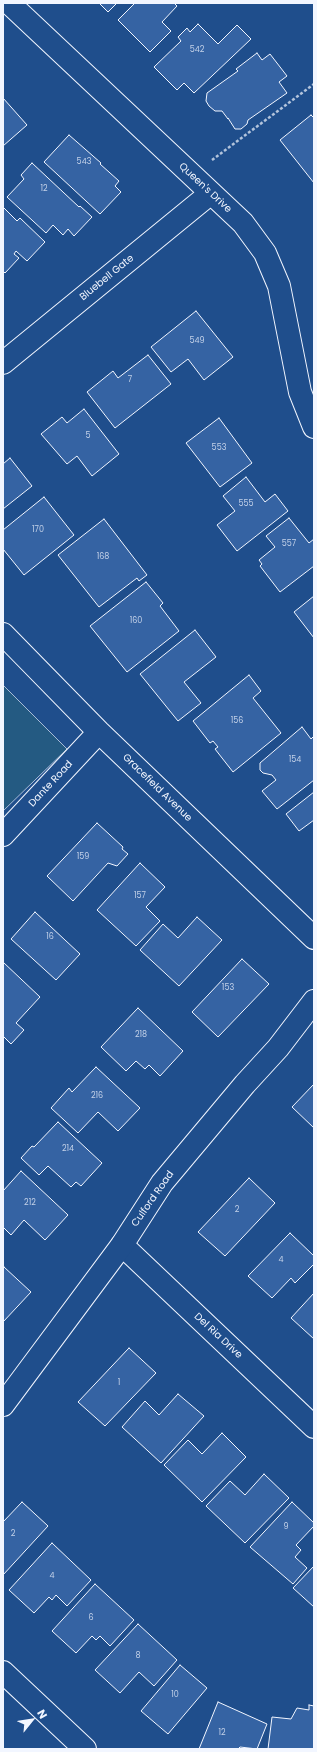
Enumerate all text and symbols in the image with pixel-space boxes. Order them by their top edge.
house number: 542 [190,45,204,55]
house number: 543 [77,157,91,167]
street label: Queen's Drive [176,161,234,215]
house number: 12 [40,184,48,194]
street label: Bluebell Gate [78,253,136,303]
house number: 549 [189,336,205,346]
house number: 7 [128,375,132,385]
house number: 5 [85,431,91,441]
house number: 553 [212,443,226,453]
house number: 555 [238,499,254,509]
house number: 170 [32,525,44,535]
house number: 557 [282,539,296,549]
house number: 168 [97,552,109,562]
house number: 160 [130,616,142,626]
house number: 156 [231,716,243,726]
street label: Gracefield Avenue [120,752,194,824]
house number: 154 [289,755,301,765]
street label: Dante Road [27,758,75,810]
house number: 159 [77,852,89,862]
house number: 157 [134,891,146,901]
house number: 16 [46,932,54,942]
house number: 153 [222,983,234,993]
house number: 218 [135,1030,147,1040]
house number: 216 [91,1091,103,1101]
house number: 214 [62,1144,74,1154]
street label: Culford Road [129,1169,177,1229]
house number: 212 [24,1198,36,1208]
house number: 2 [235,1205,239,1215]
house number: 4 [278,1255,284,1265]
street label: Del Ria Drive [191,1311,245,1361]
house number: 1 [118,1378,120,1388]
house number: 9 [283,1522,289,1532]
house number: 2 [11,1529,15,1539]
house number: 4 [49,1571,55,1581]
house number: 6 [88,1613,94,1623]
house number: 8 [135,1651,141,1661]
house number: 10 [171,1690,179,1700]
north arrow [12,1700,52,1740]
text: N [33,1706,51,1722]
house number: 12 [218,1728,226,1738]

